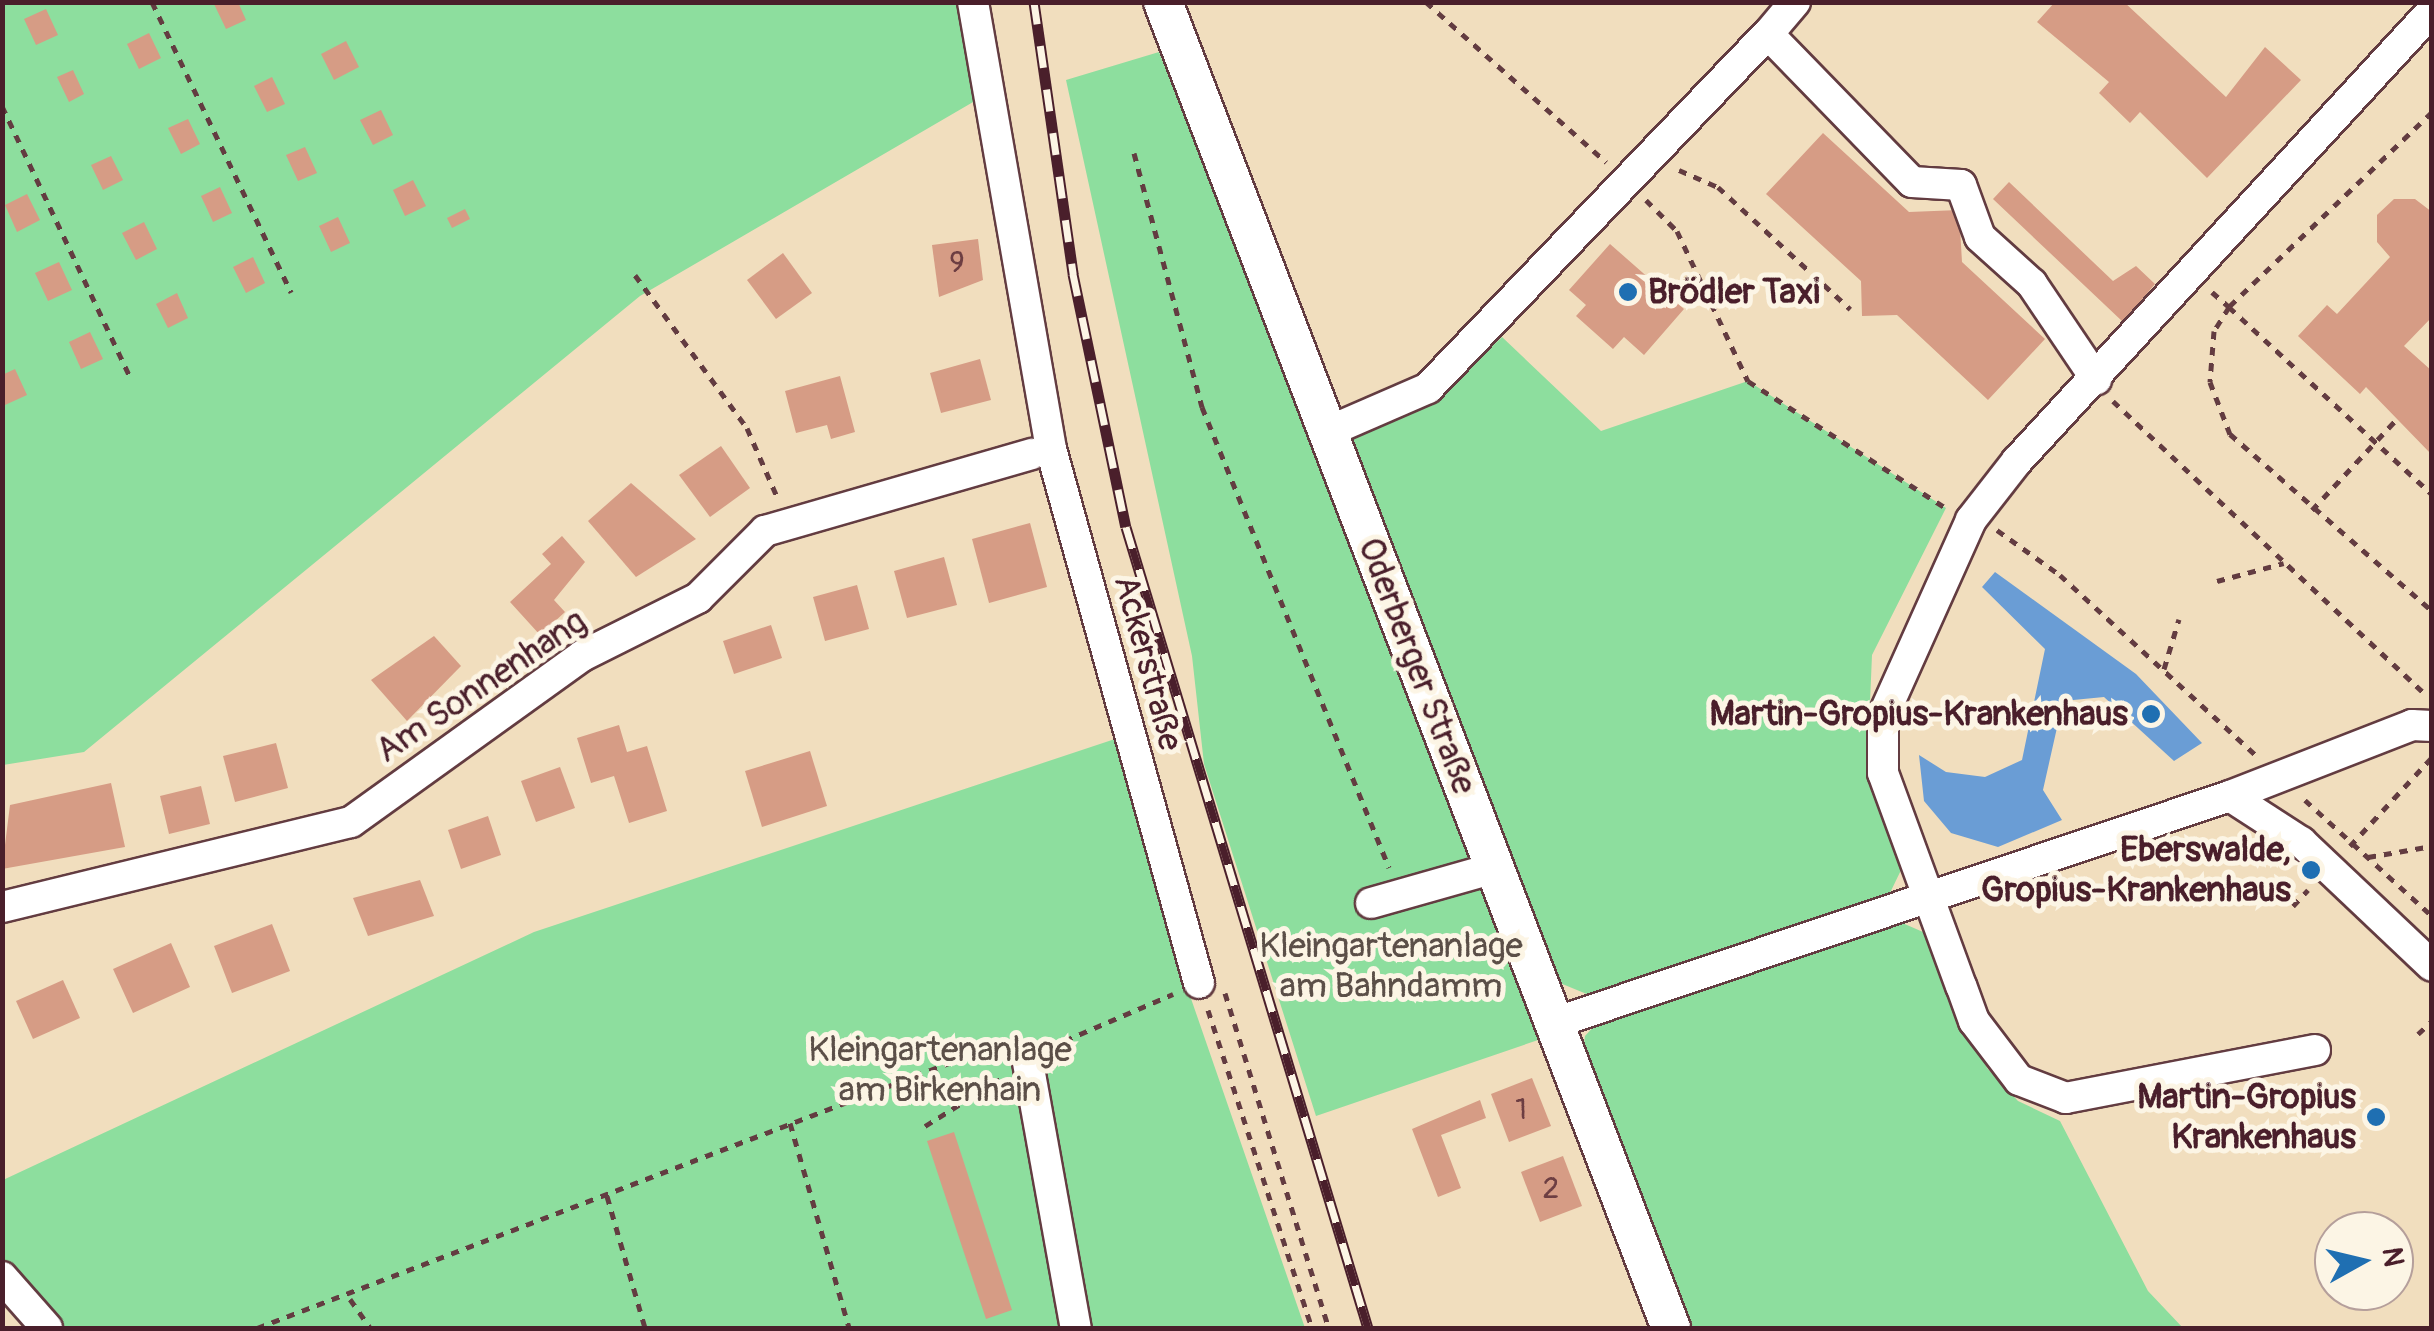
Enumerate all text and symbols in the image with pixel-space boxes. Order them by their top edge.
house number: 9 [949,245,965,281]
place label: Brödler Taxi [1648,271,1820,313]
marker: Brödler Taxi [1617,281,1639,303]
street label: Oderberger Straße [1349,532,1485,800]
street label: Ackerstraße [1104,571,1192,755]
street label: Am Sonnenhang [368,600,594,772]
place label: Martin-Gropius-Krankenhaus [1709,693,2128,735]
marker: Martin-Gropius-Krankenhaus [2138,701,2164,727]
place label: Eberswalde, Gropius-Krankenhaus [1981,829,2291,911]
marker: Eberswalde, Gropius-Krankenhaus [2300,859,2322,881]
park label: Kleingartenanlage am Bahndamm [1259,925,1523,1007]
park label: Kleingartenanlage am Birkenhain [808,1029,1072,1111]
place label: Martin-Gropius Krankenhaus [2137,1076,2356,1158]
house number: 1 [1515,1092,1527,1128]
marker: Martin-Gropius Krankenhaus [2365,1106,2387,1128]
house number: 2 [1543,1171,1559,1207]
north arrow [2314,1211,2414,1311]
text: N [2374,1245,2411,1269]

